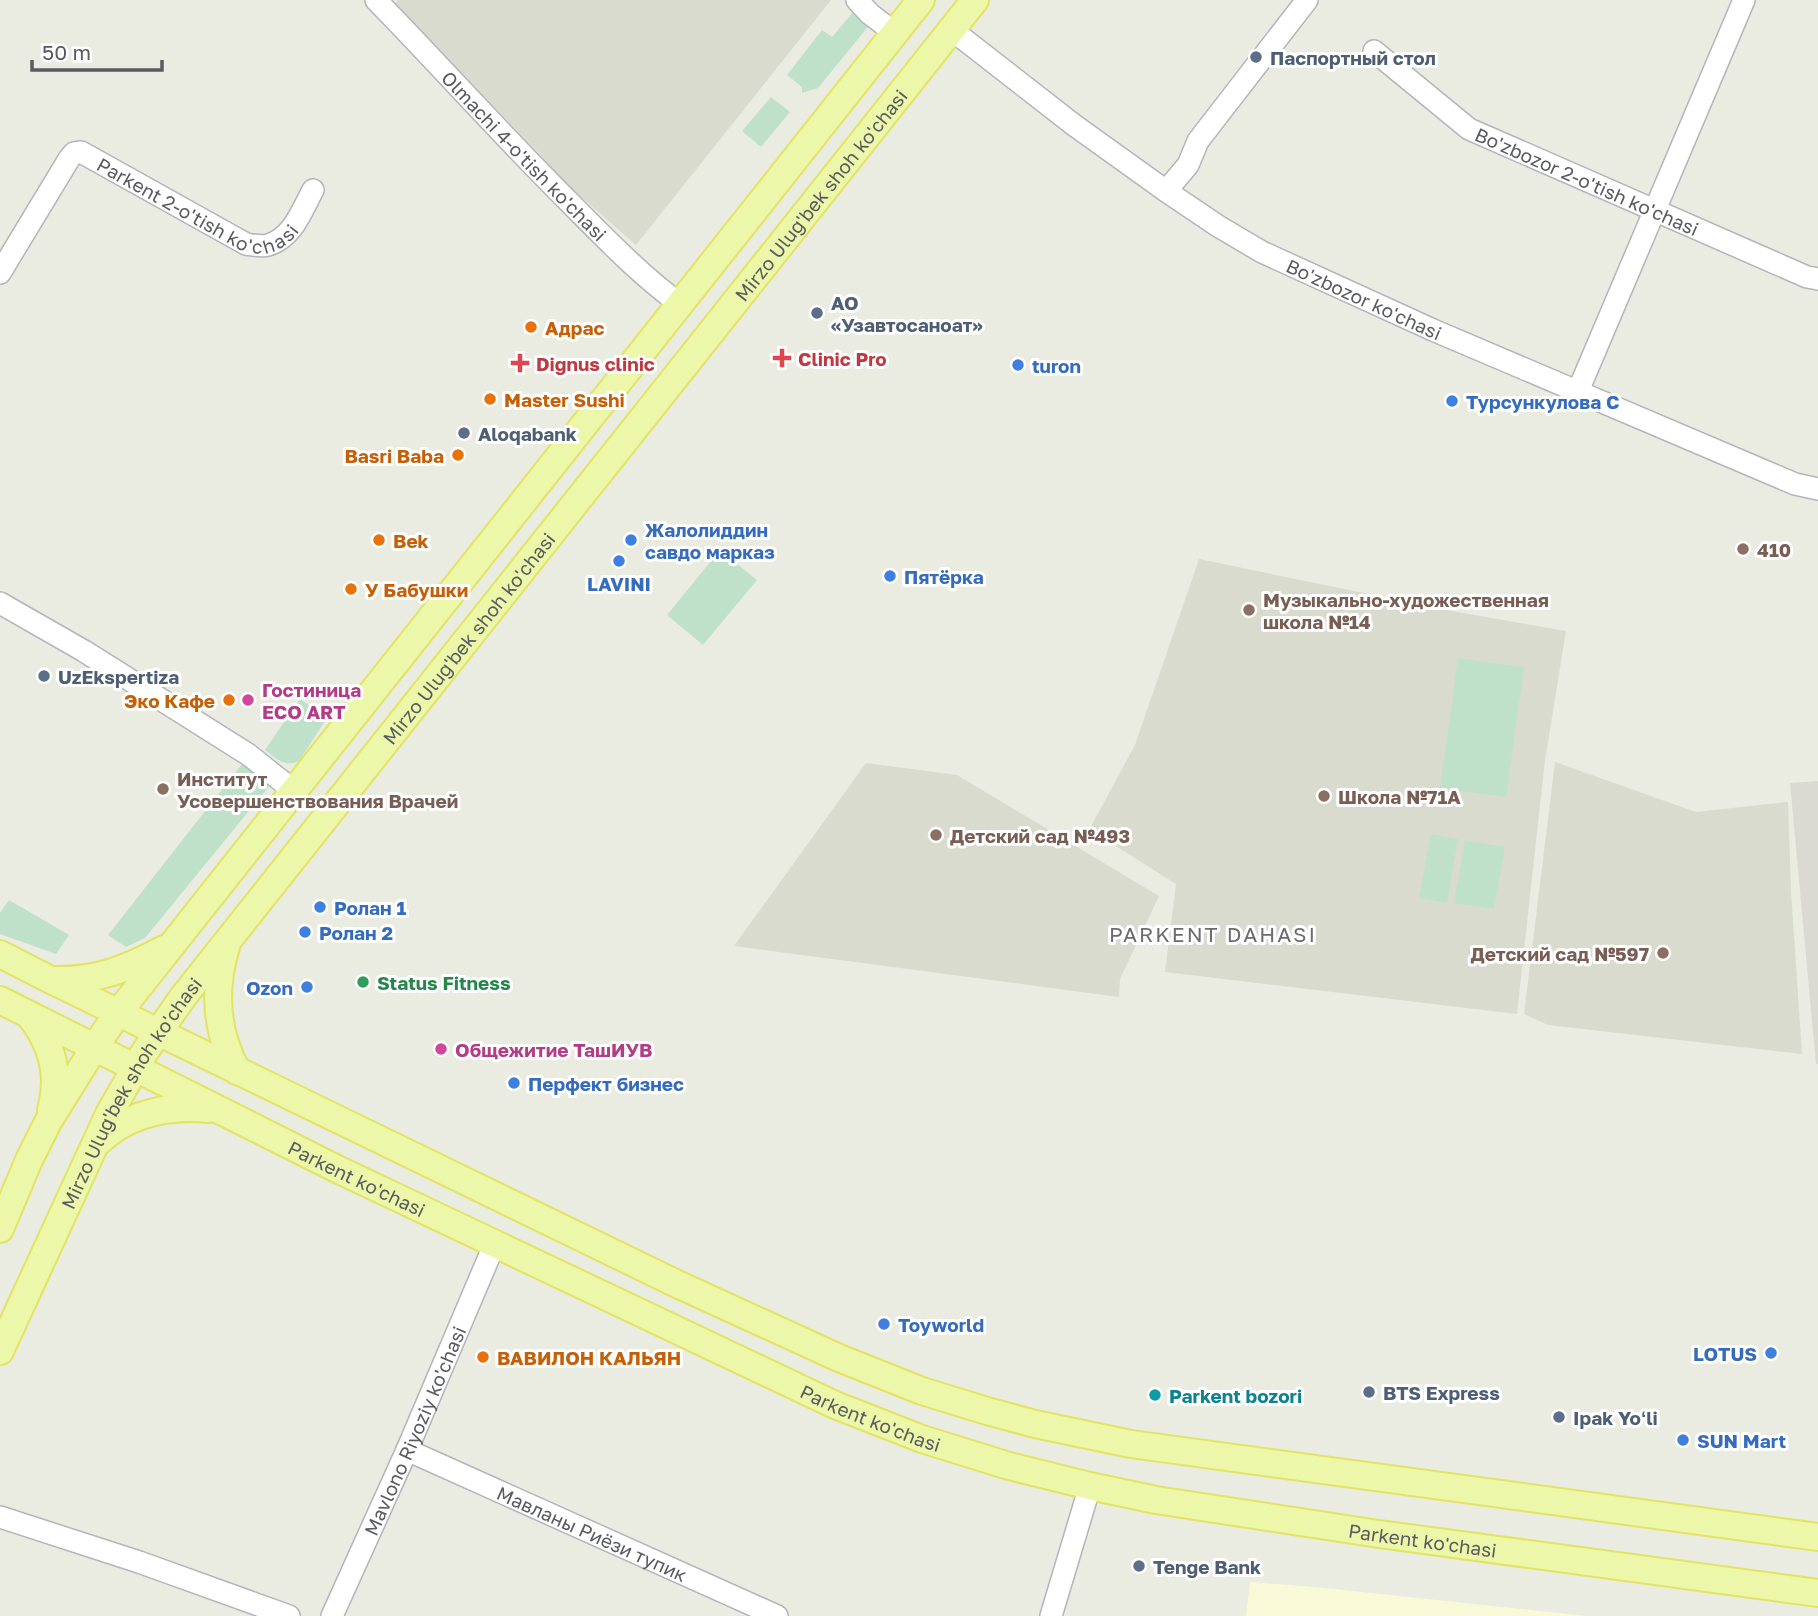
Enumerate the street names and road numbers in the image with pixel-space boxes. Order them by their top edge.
street label: Olmachi 4-o'tish ko'chasi [438,66,612,245]
street label: Mirzo Ulug'bek shoh ko'chasi [729,84,911,305]
street label: Bo'zbozor 2-o'tish ko'chasi [1472,122,1703,240]
street label: Parkent 2-o'tish ko'chasi [93,152,302,258]
street label: Bo'zbozor ko'chasi [1283,253,1445,344]
street label: Mirzo Ulug'bek shoh ko'chasi [377,528,559,748]
street label: Mirzo Ulug'bek shoh ko'chasi [56,972,206,1212]
street label: Parkent ko'chasi [285,1135,429,1221]
street label: Mavlono Riyoziy ko'chasi [359,1322,470,1539]
street label: Parkent ko'chasi [797,1379,944,1456]
street label: Мавланы Риёзи тупик [494,1481,691,1586]
street label: Parkent ko'chasi [1347,1518,1498,1561]

